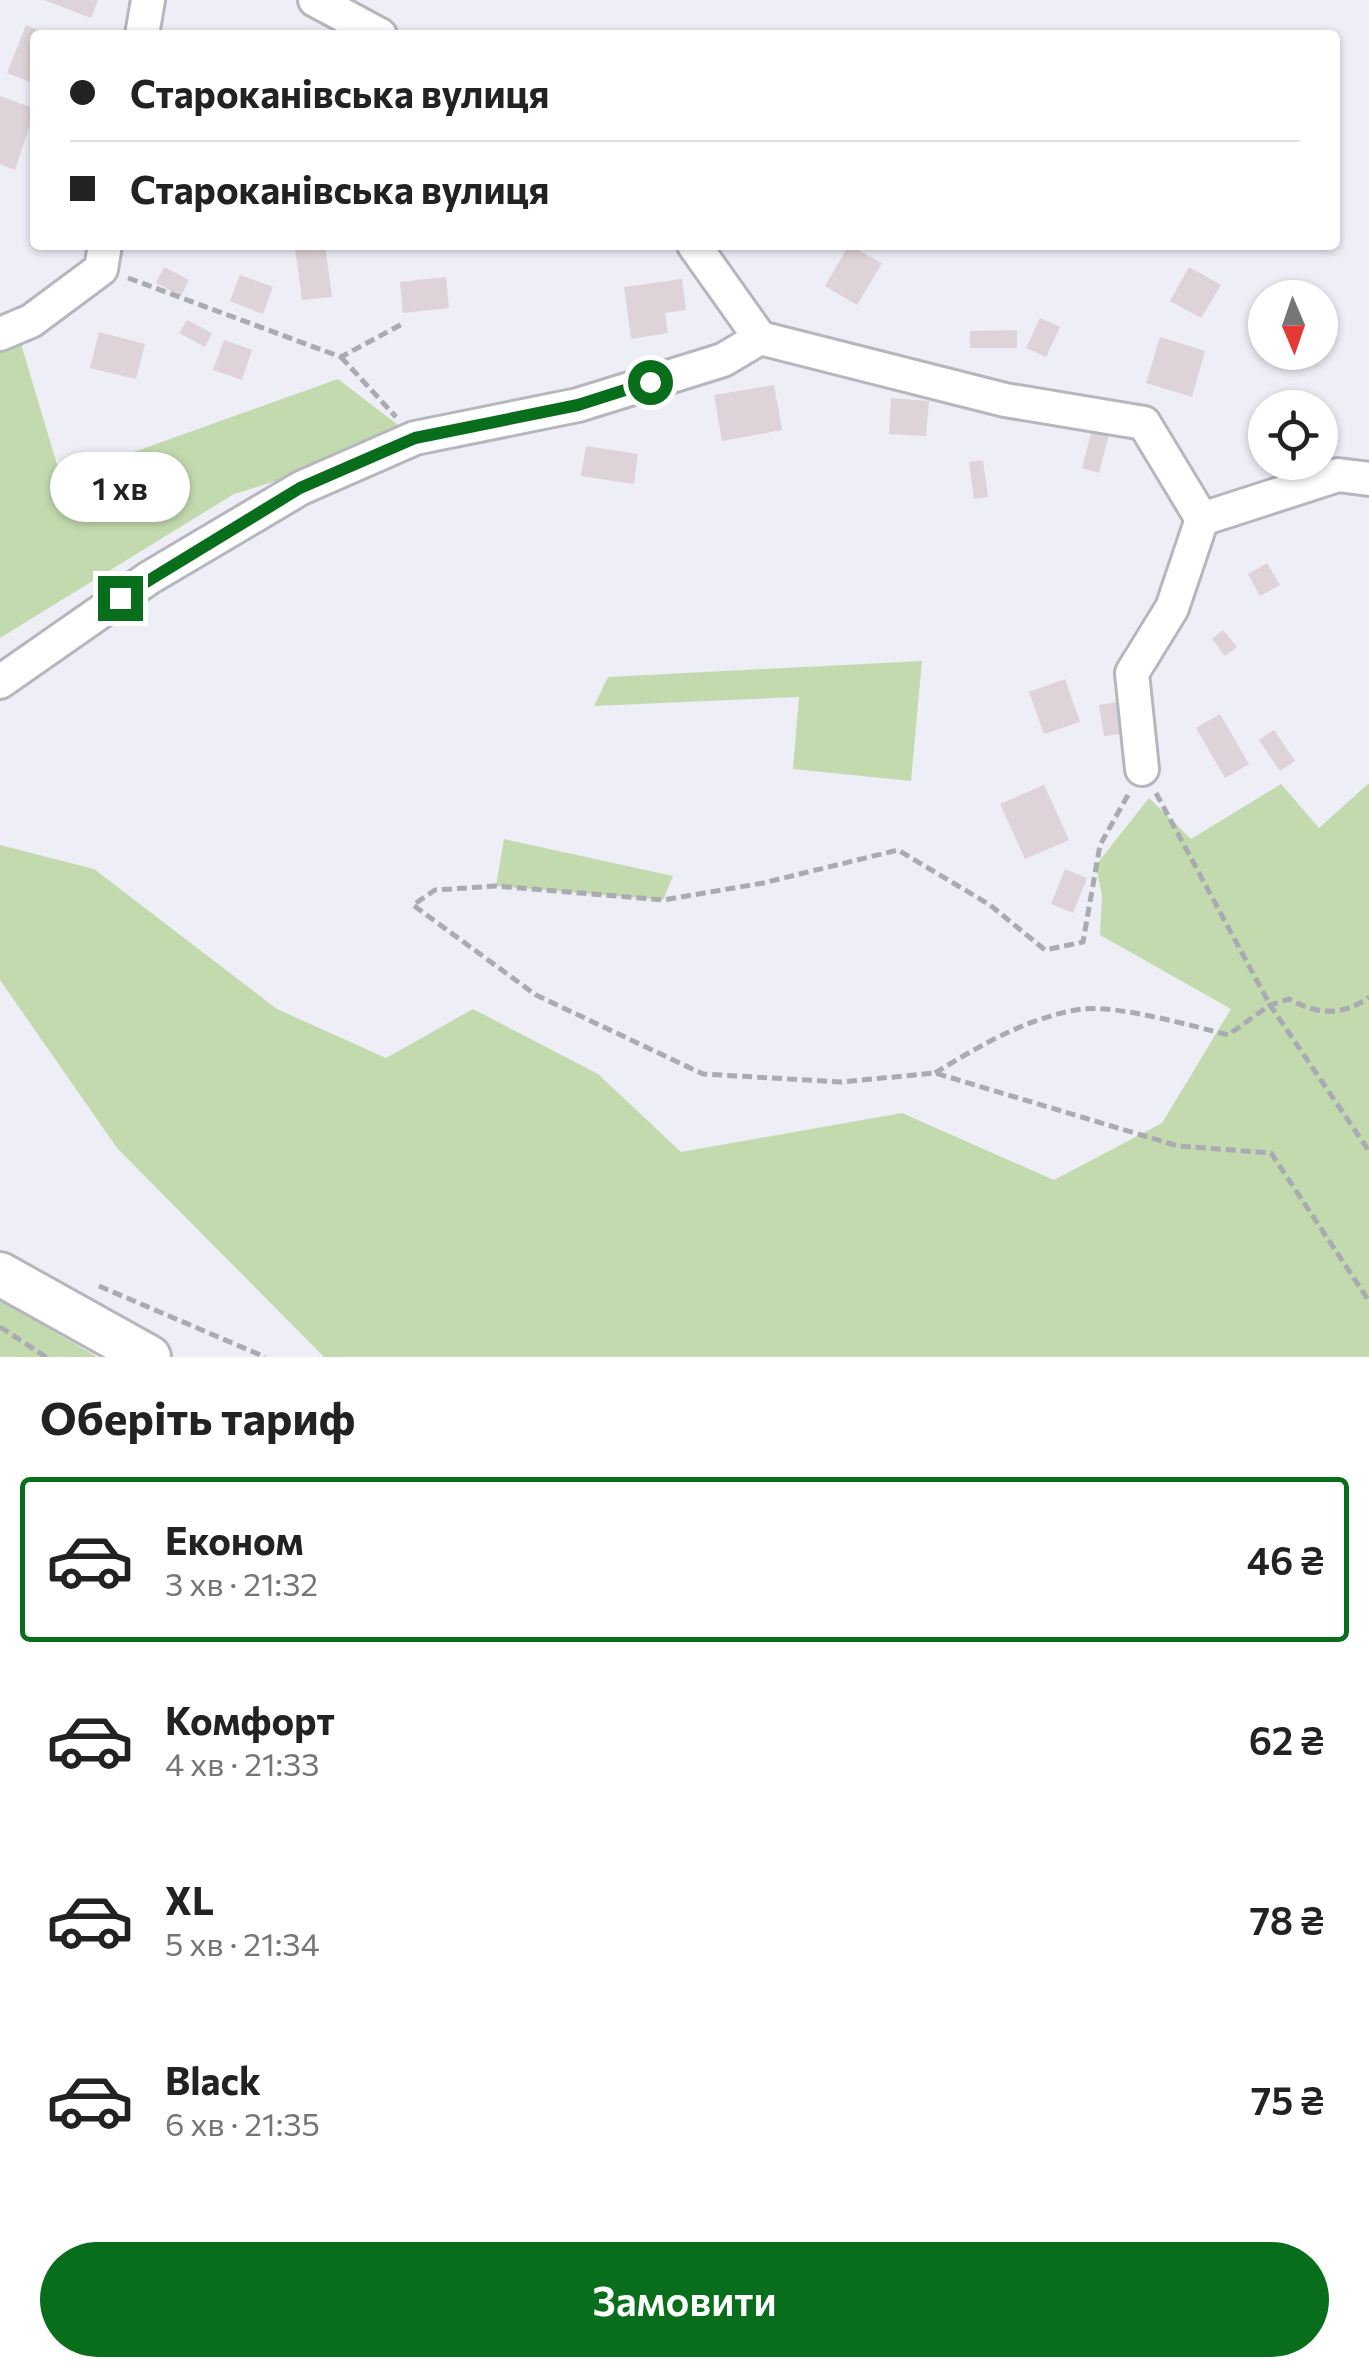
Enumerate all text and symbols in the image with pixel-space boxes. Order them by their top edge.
text: Староканівська вулиця [130,69,550,116]
text: Староканівська вулиця [130,165,550,212]
north arrow [1248,280,1338,370]
map controls [1248,280,1338,480]
route start [628,360,673,405]
button: locate [1248,390,1338,480]
callout: 1 хв [50,453,190,523]
text: 1 хв [92,467,148,507]
route end [98,576,143,621]
text: Оберіть тариф [40,1389,355,1444]
icon: car [45,1515,135,1605]
text: Економ [165,1516,304,1563]
text: 46 ₴ [1247,1536,1324,1583]
text: 3 хв · 21:32 [165,1563,318,1603]
icon: car [45,1695,135,1785]
text: Комфорт [165,1696,335,1743]
text: 62 ₴ [1249,1716,1324,1763]
text: 4 хв · 21:33 [165,1743,320,1783]
icon: car [45,1875,135,1965]
text: XL [165,1876,214,1923]
text: 78 ₴ [1249,1896,1324,1943]
text: 5 хв · 21:34 [165,1923,320,1963]
icon: car [45,2055,135,2145]
text: Black [165,2056,261,2103]
text: 75 ₴ [1251,2076,1324,2123]
text: 6 хв · 21:35 [165,2103,320,2143]
button: Замовити [40,2242,1329,2357]

